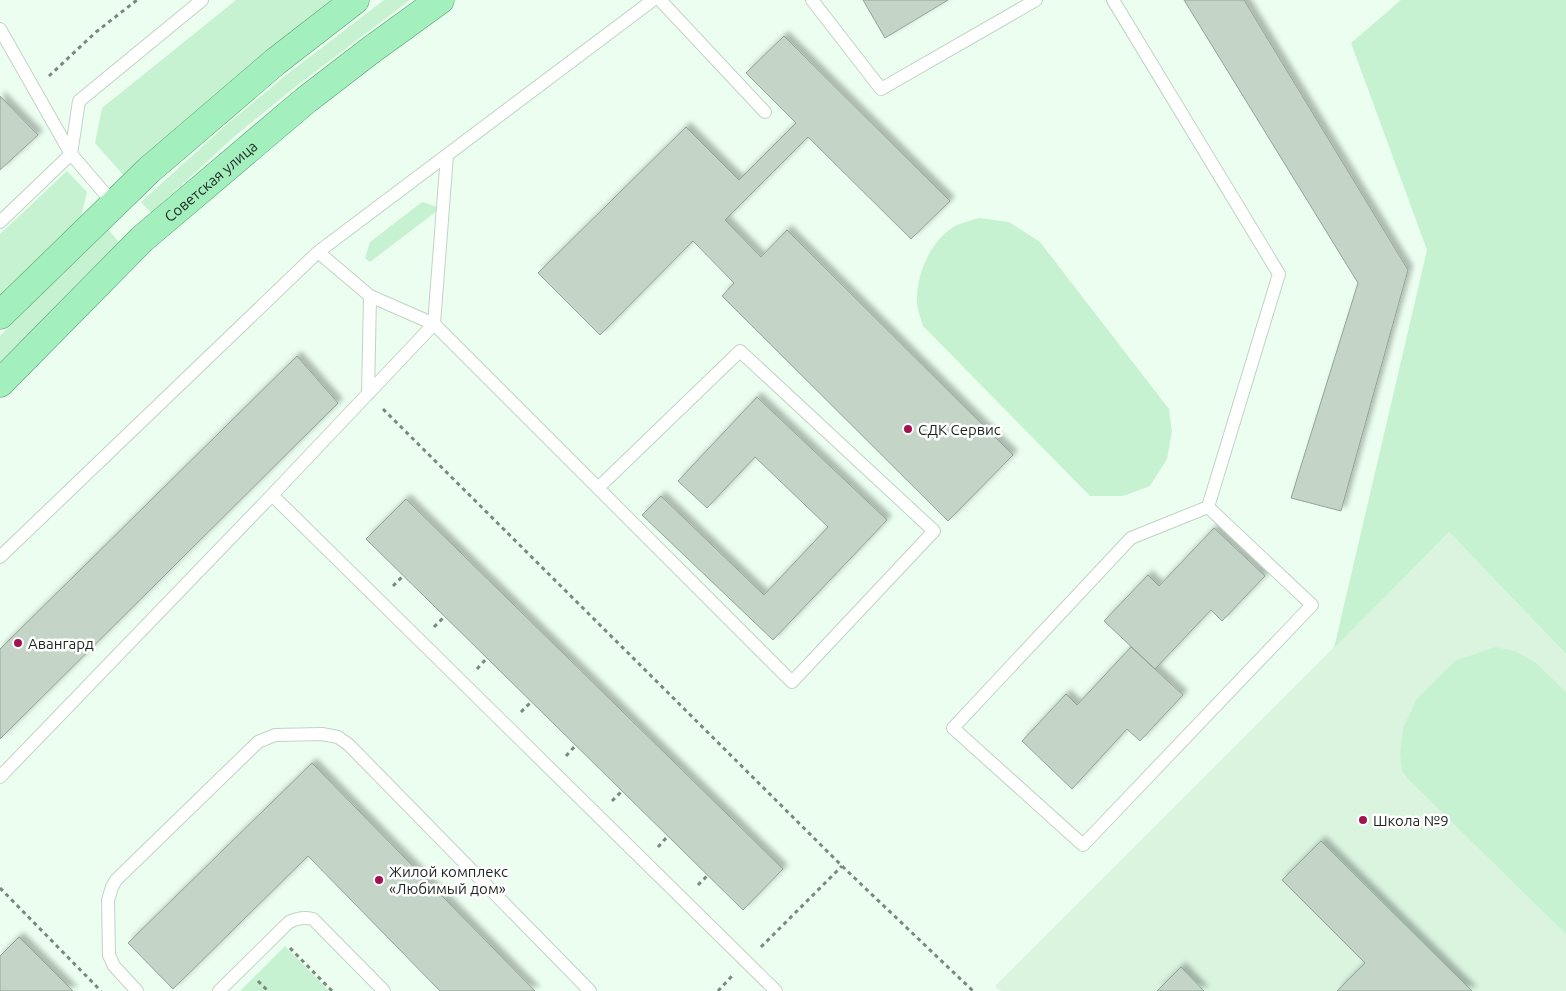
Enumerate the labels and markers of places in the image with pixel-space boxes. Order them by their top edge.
place label: СДК Сервис [918,421,1001,438]
marker: СДК Сервис [902,423,914,435]
place label: Авангард [28,635,94,652]
marker: Авангард [12,637,24,649]
place label: Школа №9 [1373,812,1449,829]
marker: Школа №9 [1357,814,1369,826]
place label: Жилой комплекс «Любимый дом» [389,863,508,897]
marker: Жилой комплекс «Любимый дом» [373,874,385,886]

